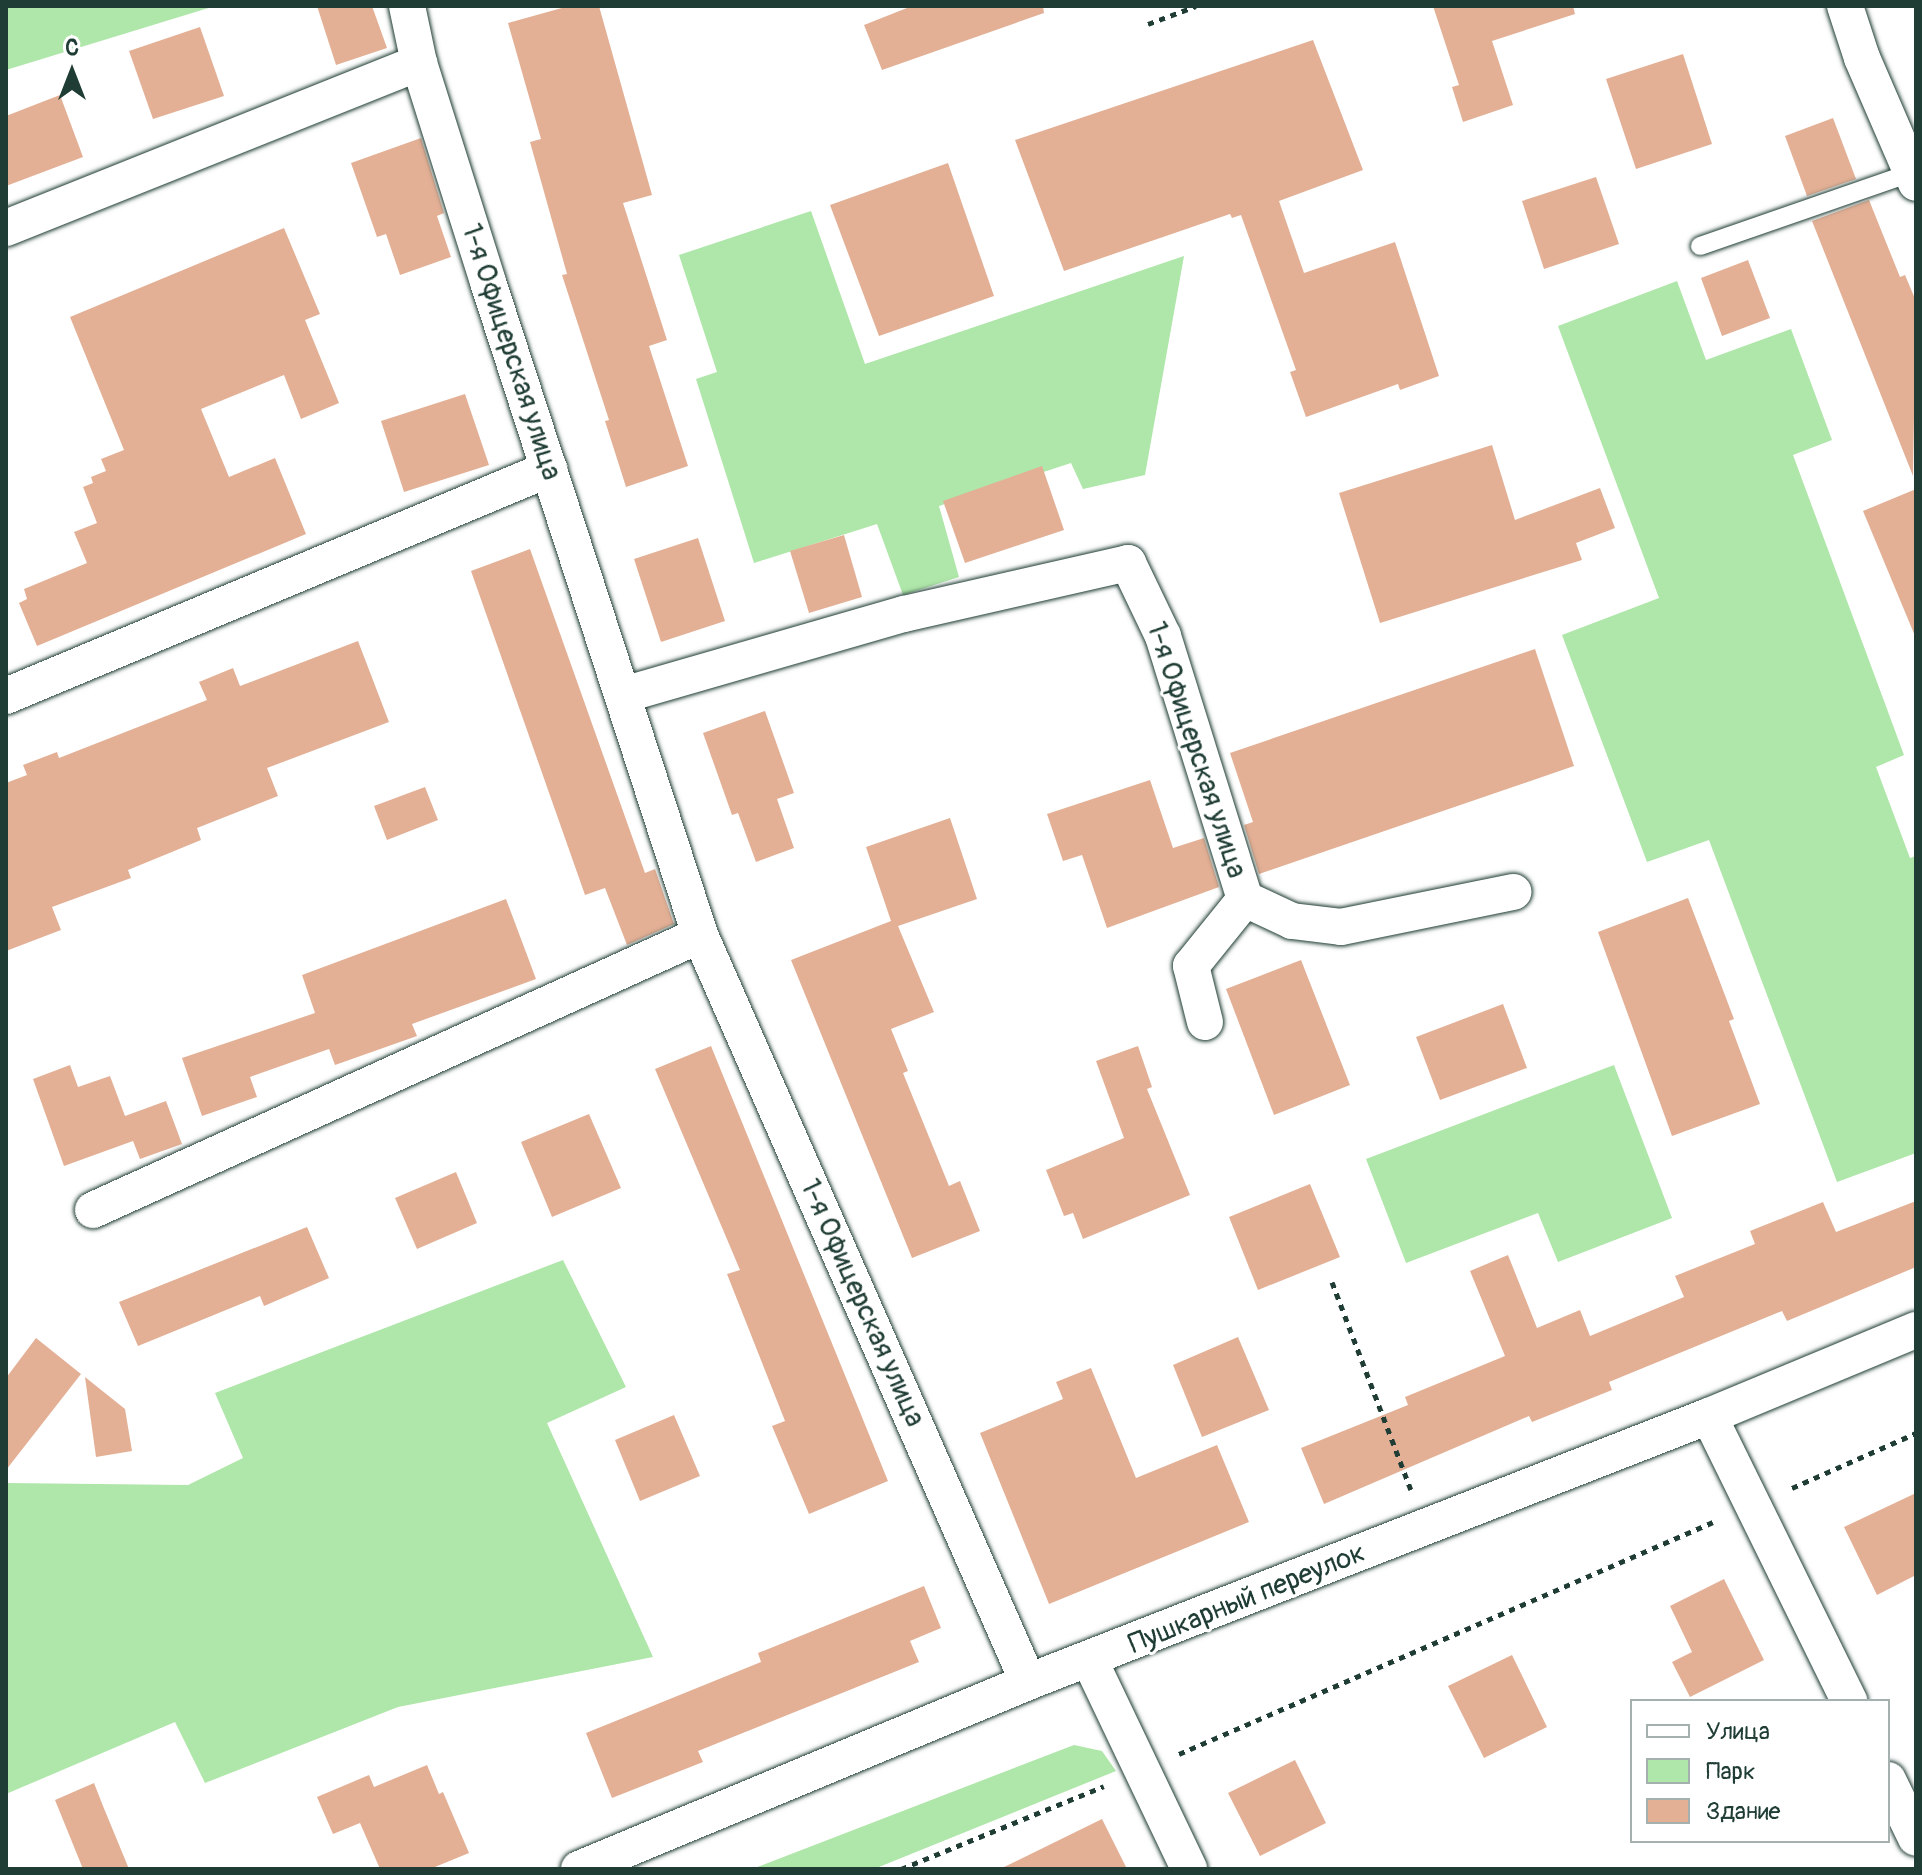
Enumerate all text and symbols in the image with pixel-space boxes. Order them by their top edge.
north arrow [32,32,112,112]
text: С [65,34,79,62]
street label: 1-я Офицерская улица [454,220,568,484]
street label: 1-я Офицерская улица [1139,618,1253,882]
street label: 1-я Офицерская улица [792,1174,932,1432]
street label: Пушкарный переулок [1124,1536,1370,1662]
legend [1630,1699,1890,1843]
text: Улица [1706,1717,1770,1746]
text: Парк [1706,1757,1755,1786]
text: Здание [1706,1797,1780,1826]

